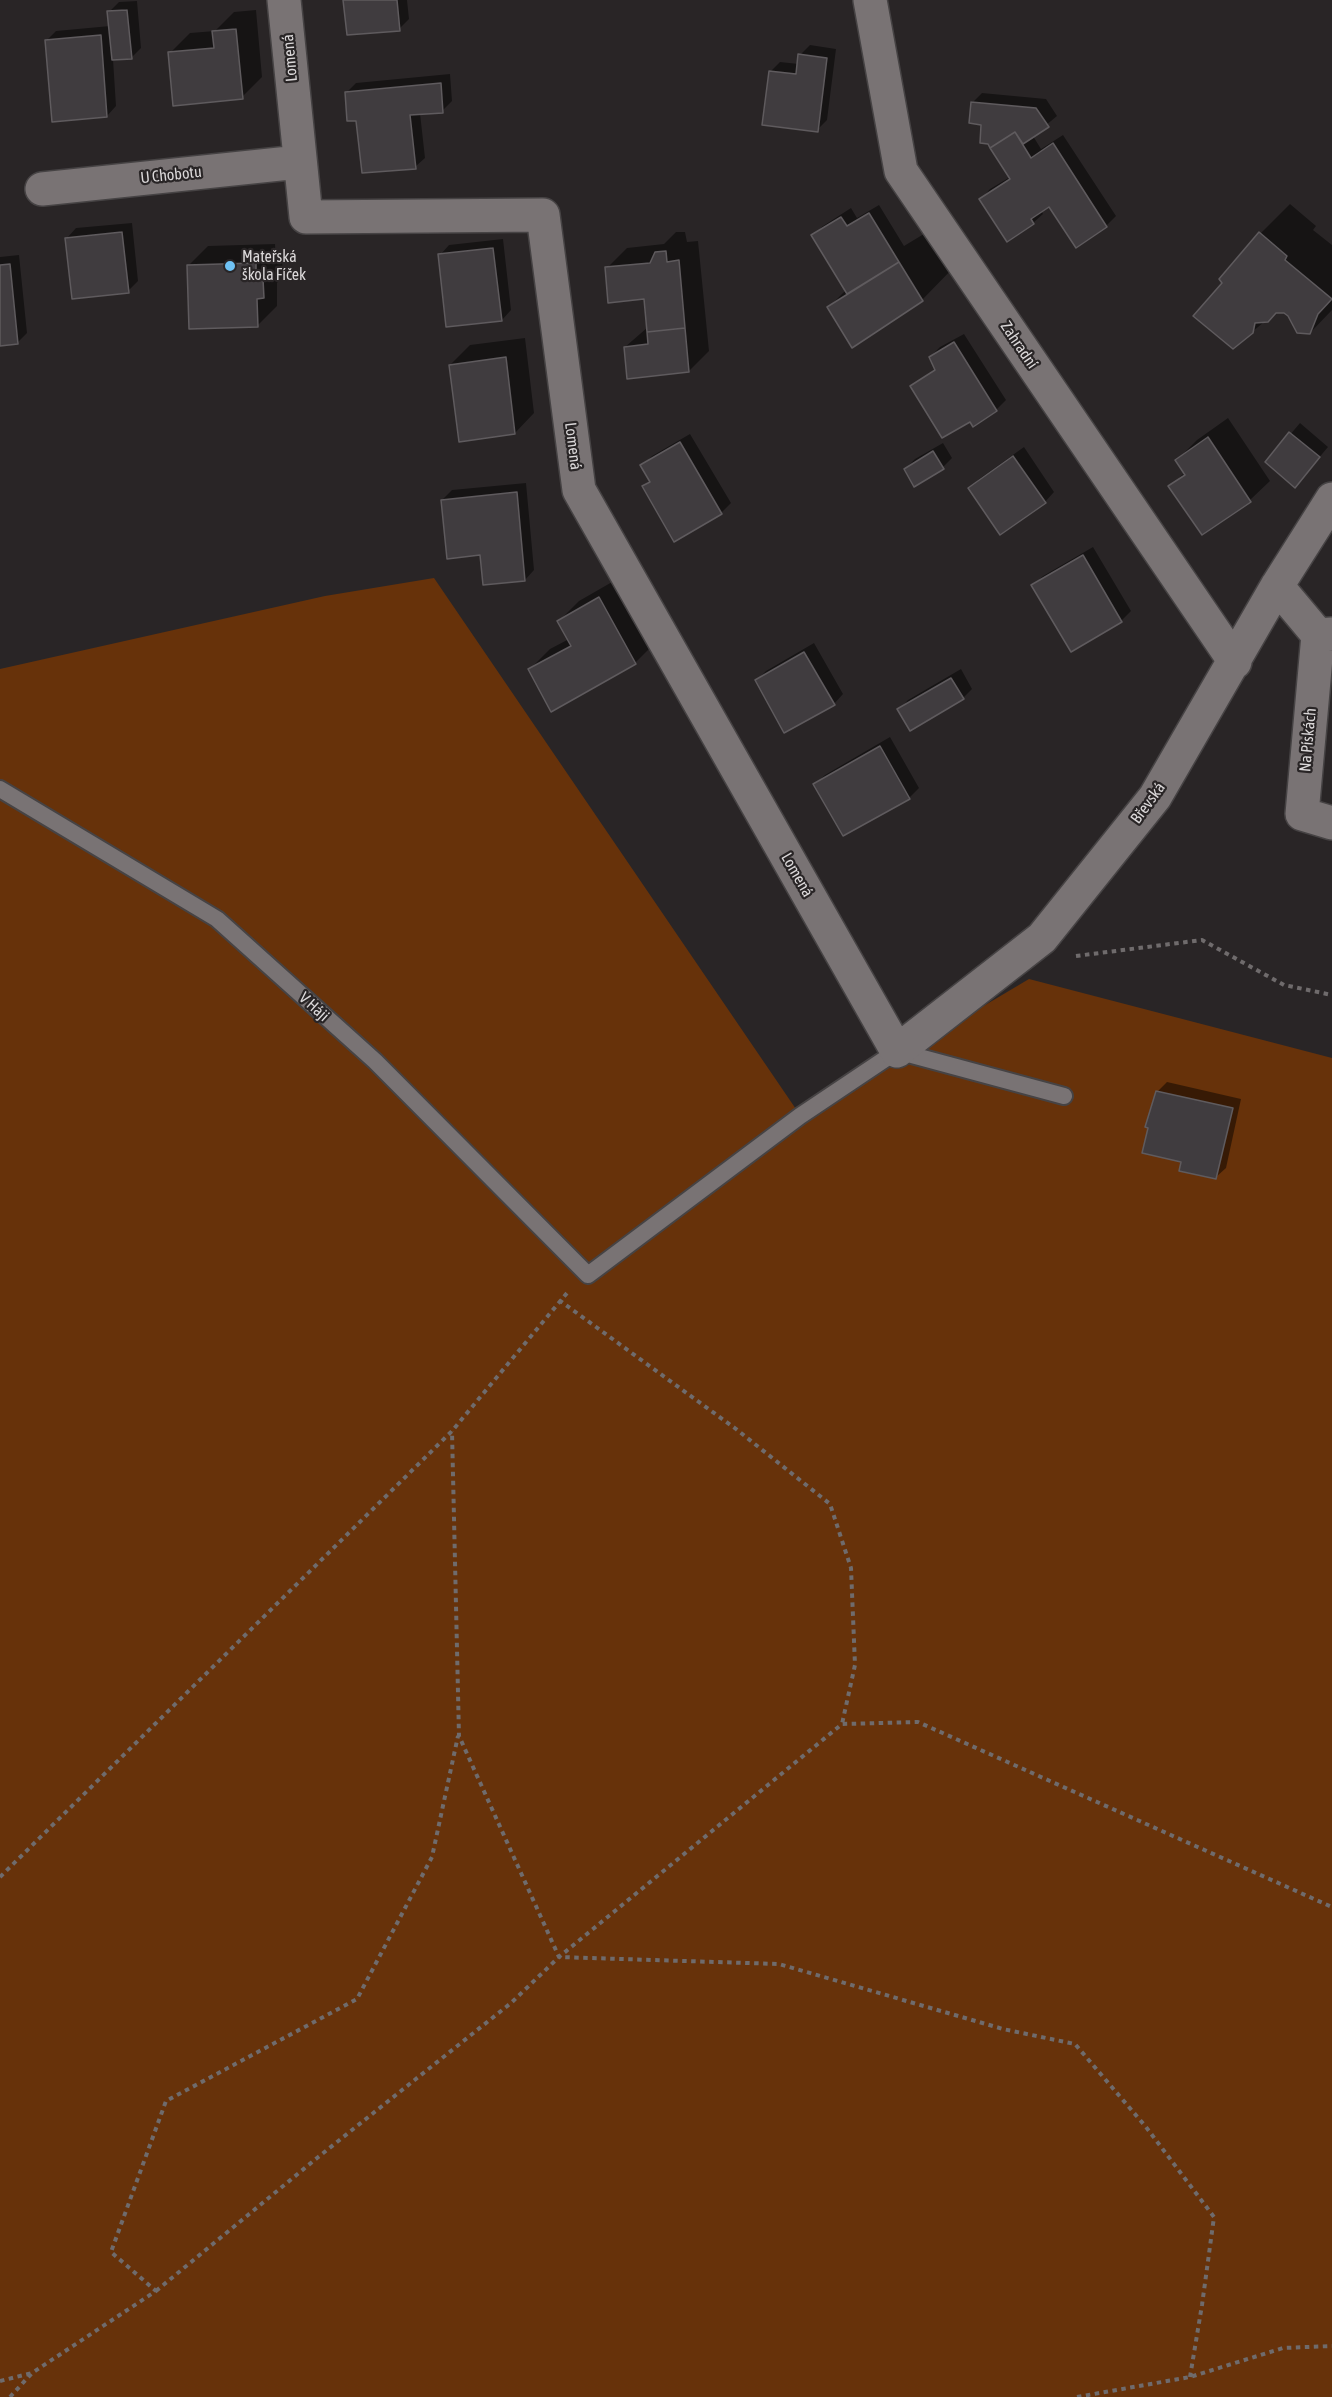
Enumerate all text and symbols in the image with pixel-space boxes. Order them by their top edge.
street label: Lomená [278,33,302,83]
street label: U Chobotu [139,162,203,188]
place label: Mateřská škola Fíček [242,247,306,285]
marker: Mateřská škola Fíček [223,259,237,273]
street label: Zahradní [996,318,1042,372]
street label: Lomená [561,421,585,471]
street label: Na Pískách [1296,707,1320,773]
street label: Břevská [1127,779,1169,827]
street label: Lomená [777,850,817,900]
street label: V Háji [295,988,333,1026]

